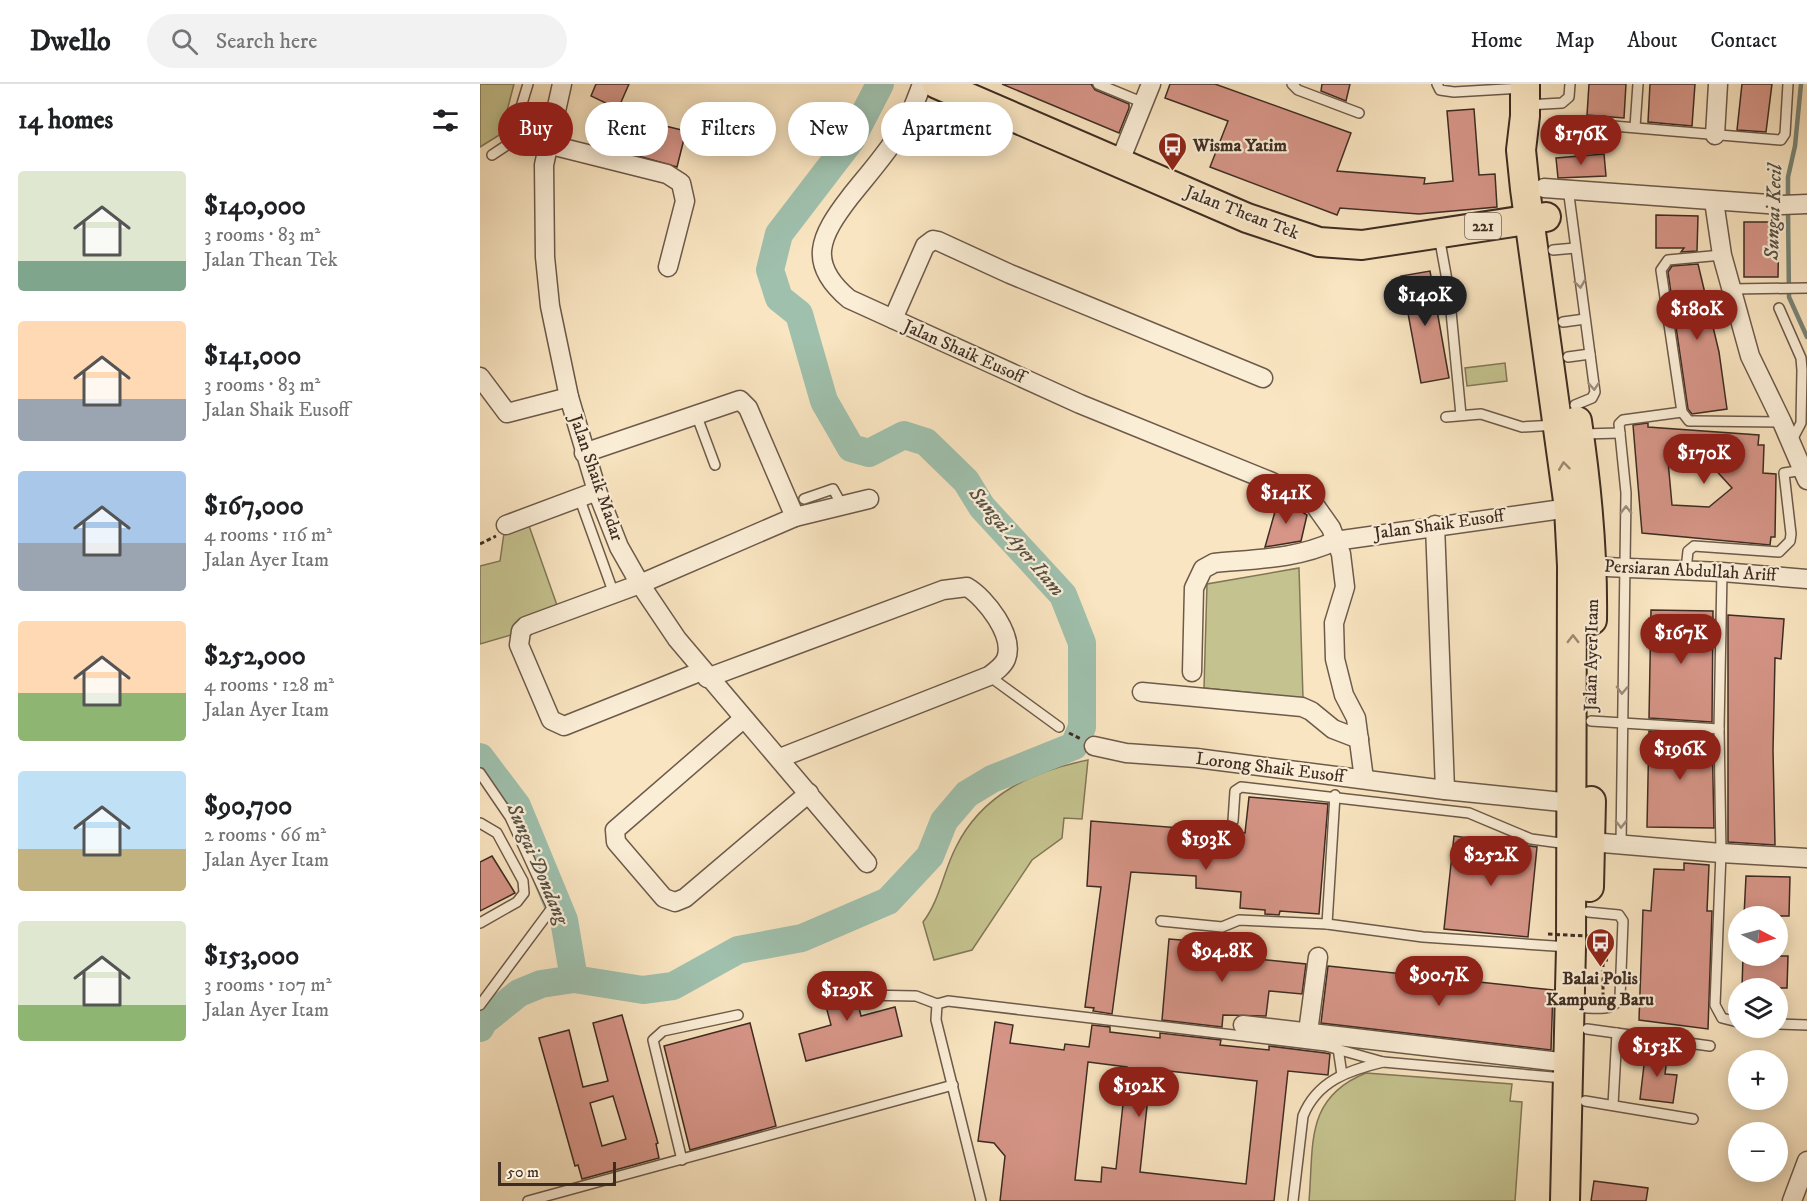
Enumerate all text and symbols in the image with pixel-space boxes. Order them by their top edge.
search box [147,14,567,68]
text: Dwello [30,24,111,59]
icon: search [168,25,201,58]
text: Search here [216,28,317,55]
text: Home [1471,28,1523,54]
text: Map [1556,28,1594,54]
text: About [1627,28,1678,54]
text: Contact [1711,28,1777,54]
chip: Buy [498,102,573,156]
chip: Rent [585,102,668,156]
chip: Filters [680,102,776,156]
chip: New [788,102,869,156]
chip: Apartment [881,102,1013,156]
text: 14 homes [18,104,113,137]
icon: filters [429,104,462,137]
pin: $176K [1539,115,1623,166]
text: $176K [1554,122,1608,147]
bus stop icon: Wisma Yatim [1156,130,1188,172]
place label: Wisma Yatim [1192,135,1287,157]
water label: Sungai Kecil [1760,162,1788,261]
street label: Jalan Thean Tek [1180,180,1302,245]
text: $140,000 [204,190,306,223]
icon: home [66,195,138,267]
road number: 221 [1465,213,1501,239]
text: 3 rooms · 83 m² [204,223,320,248]
text: Jalan Thean Tek [204,248,338,273]
pin: $140K [1383,276,1467,327]
one-way arrow [1574,279,1586,288]
text: $140K [1398,283,1452,308]
pin: $180K [1655,290,1739,341]
text: $180K [1670,297,1724,322]
street label: Jalan Shaik Eusoff [898,315,1031,390]
text: $141,000 [204,340,301,373]
icon: home [66,345,138,417]
text: 3 rooms · 83 m² [204,373,320,398]
one-way arrow [1587,382,1600,391]
text: Jalan Shaik Eusoff [204,398,350,423]
street label: Jalan Shaik Madar [563,410,628,544]
pin: $170K [1662,434,1746,485]
text: $170K [1677,441,1731,466]
one-way arrow [1558,462,1570,471]
pin: $141K [1244,474,1328,525]
water label: Sungai Ayer Itam [962,481,1069,602]
text: $141K [1260,481,1312,506]
text: $167,000 [204,490,304,523]
icon: home [66,495,138,567]
street label: Jalan Shaik Eusoff [1371,505,1508,545]
one-way arrow [1620,506,1632,515]
text: 4 rooms · 116 m² [204,523,332,548]
text: Jalan Ayer Itam [204,548,329,573]
street label: Persiaran Abdullah Ariff [1603,556,1780,587]
street label: Jalan Ayer Itam [1580,599,1604,713]
pin: $167K [1639,614,1723,665]
text: $167K [1654,621,1708,646]
one-way arrow [1567,634,1579,643]
text: $252,000 [204,640,306,673]
icon: home [66,645,138,717]
text: 4 rooms · 128 m² [204,673,334,698]
one-way arrow [1616,686,1629,695]
text: Jalan Ayer Itam [204,698,329,723]
pin: $196K [1638,730,1722,781]
text: $196K [1654,737,1706,762]
street label: Lorong Shaik Eusoff [1195,748,1348,788]
text: $90,700 [204,790,292,823]
icon: home [66,795,138,867]
water label: Sungai Dondang [500,799,574,930]
pin: $193K [1164,820,1248,871]
one-way arrow [1615,820,1627,829]
text: 2 rooms · 66 m² [204,823,326,848]
text: $193K [1181,827,1231,852]
pin: $252K [1449,836,1533,887]
text: $252K [1464,843,1518,868]
text: Jalan Ayer Itam [204,848,329,873]
north arrow [1728,906,1788,966]
map controls [1728,906,1788,1182]
bus stop icon: Balai Polis Kampung Baru [1584,926,1616,968]
pin: $94.8K [1173,932,1271,983]
text: $94.8K [1191,939,1253,964]
text: $153,000 [204,940,299,973]
icon: home [66,945,138,1017]
pin: $90.7K [1390,956,1488,1007]
text: $90.7K [1409,963,1469,988]
place label: Balai Polis Kampung Baru [1546,968,1654,1011]
pin: $129K [805,971,889,1022]
text: 3 rooms · 107 m² [204,973,332,998]
text: $129K [821,978,873,1003]
button: layers [1728,978,1788,1038]
text: Jalan Ayer Itam [204,998,329,1023]
pin: $153K [1615,1027,1699,1078]
text: $153K [1632,1034,1682,1059]
button: + [1728,1050,1788,1110]
pin: $192K [1097,1067,1181,1118]
text: $192K [1113,1074,1165,1099]
button: − [1728,1122,1788,1182]
scale bar [498,1159,616,1186]
text: 50 m [507,1162,539,1182]

